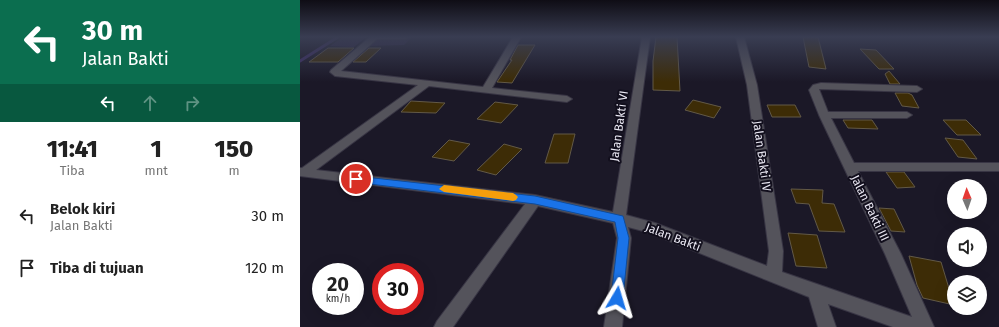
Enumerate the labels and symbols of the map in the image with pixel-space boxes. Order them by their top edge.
street label: Jalan Bakti VI [607,90,631,162]
street label: Jalan Bakti IV [750,120,774,193]
pin [339,162,373,196]
street label: Jalan Bakti III [848,173,892,243]
north arrow [947,179,987,219]
street label: Jalan Bakti [643,220,703,254]
speed limit sign: 30 [372,263,424,315]
position arrow [596,277,638,319]

